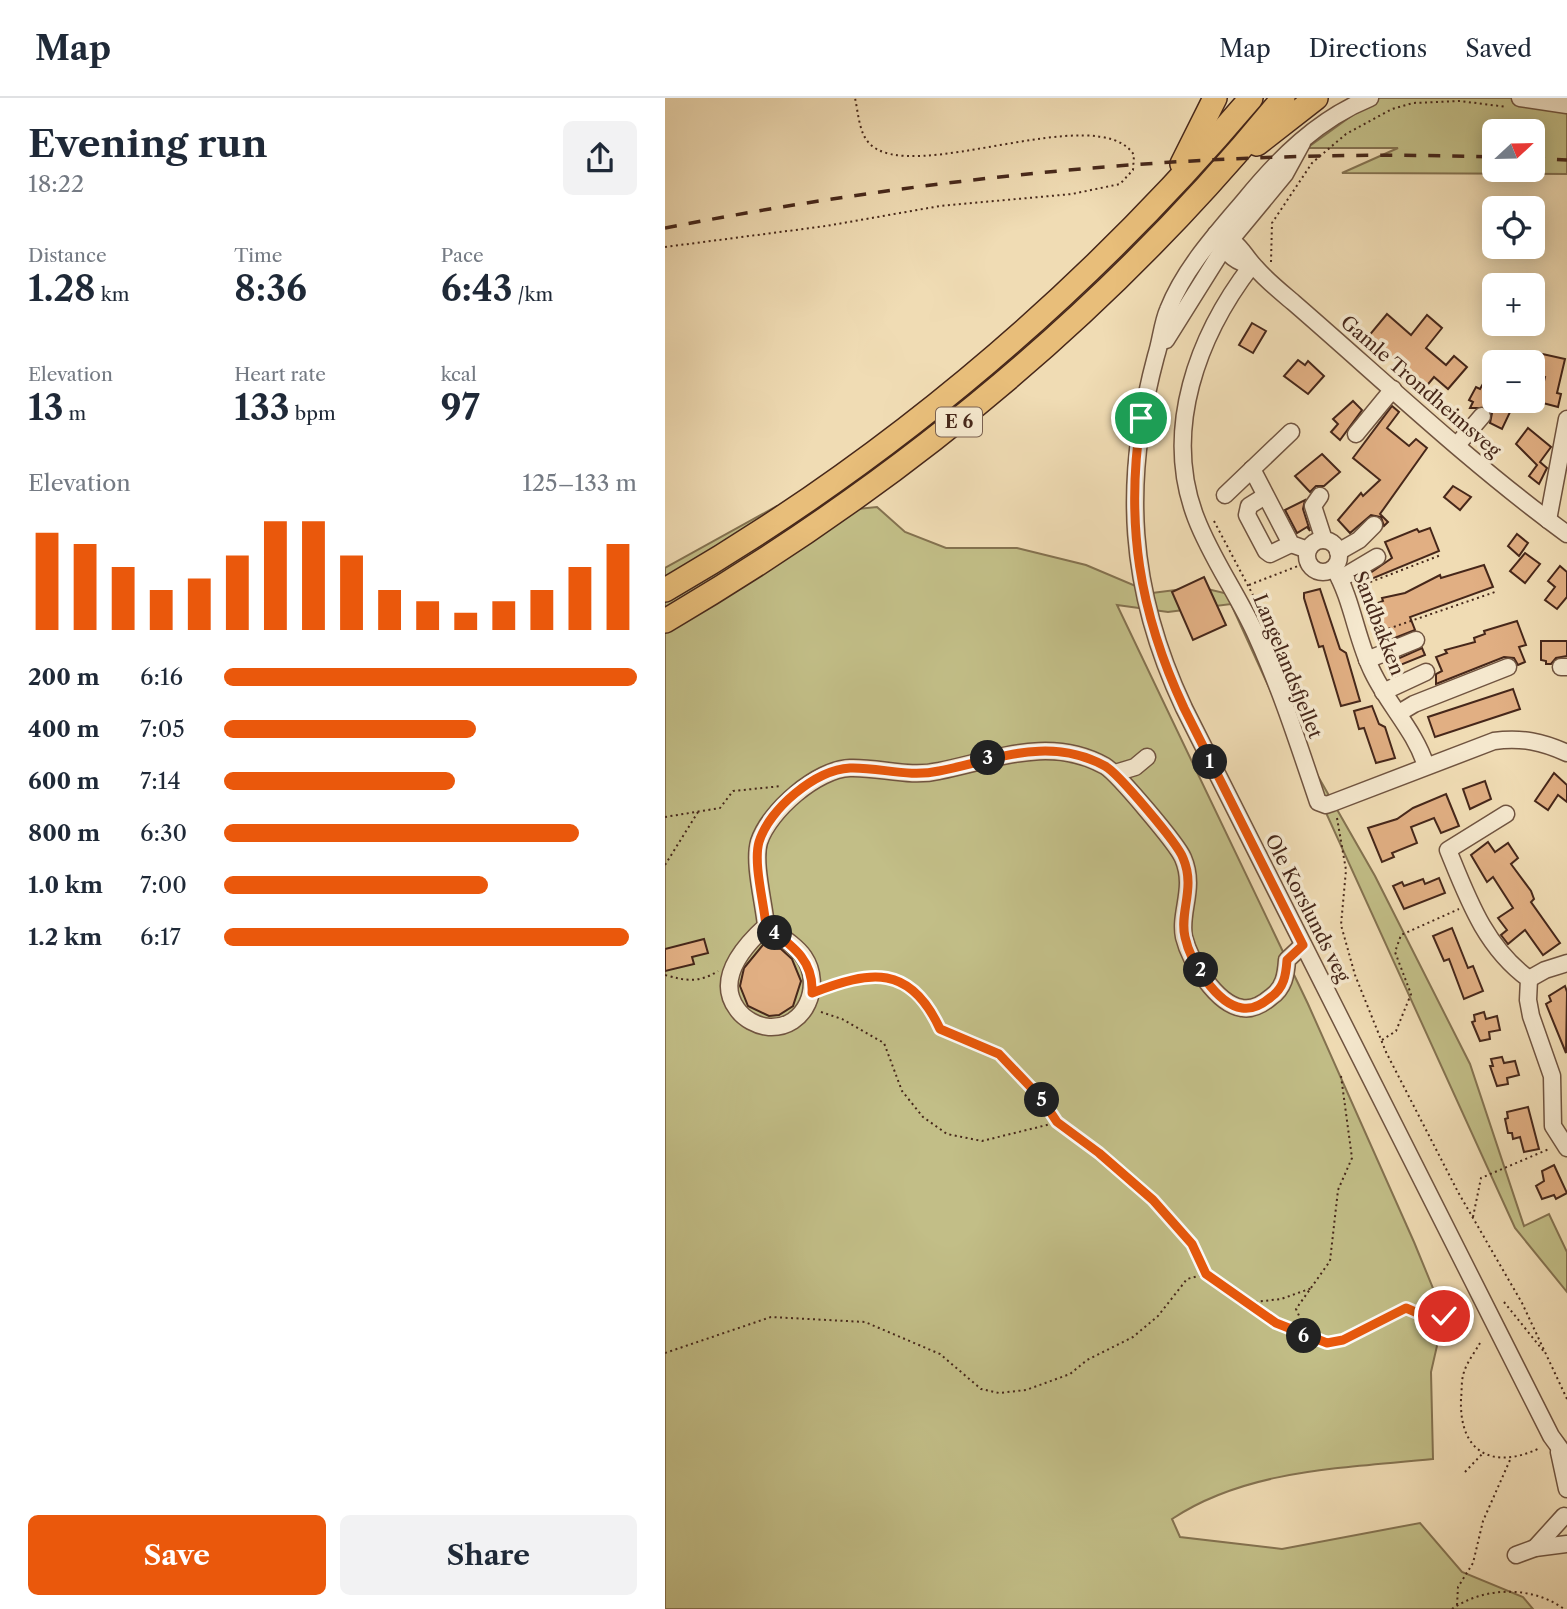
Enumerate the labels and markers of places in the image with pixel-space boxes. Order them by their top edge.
pin [1111,388,1171,448]
pin: 3 [971,740,1005,776]
pin: 1 [1193,744,1227,780]
pin: 4 [757,916,793,950]
pin: 2 [1183,952,1219,988]
pin: 5 [1025,1082,1059,1118]
pin [1414,1286,1474,1346]
pin: 6 [1287,1318,1321,1354]

